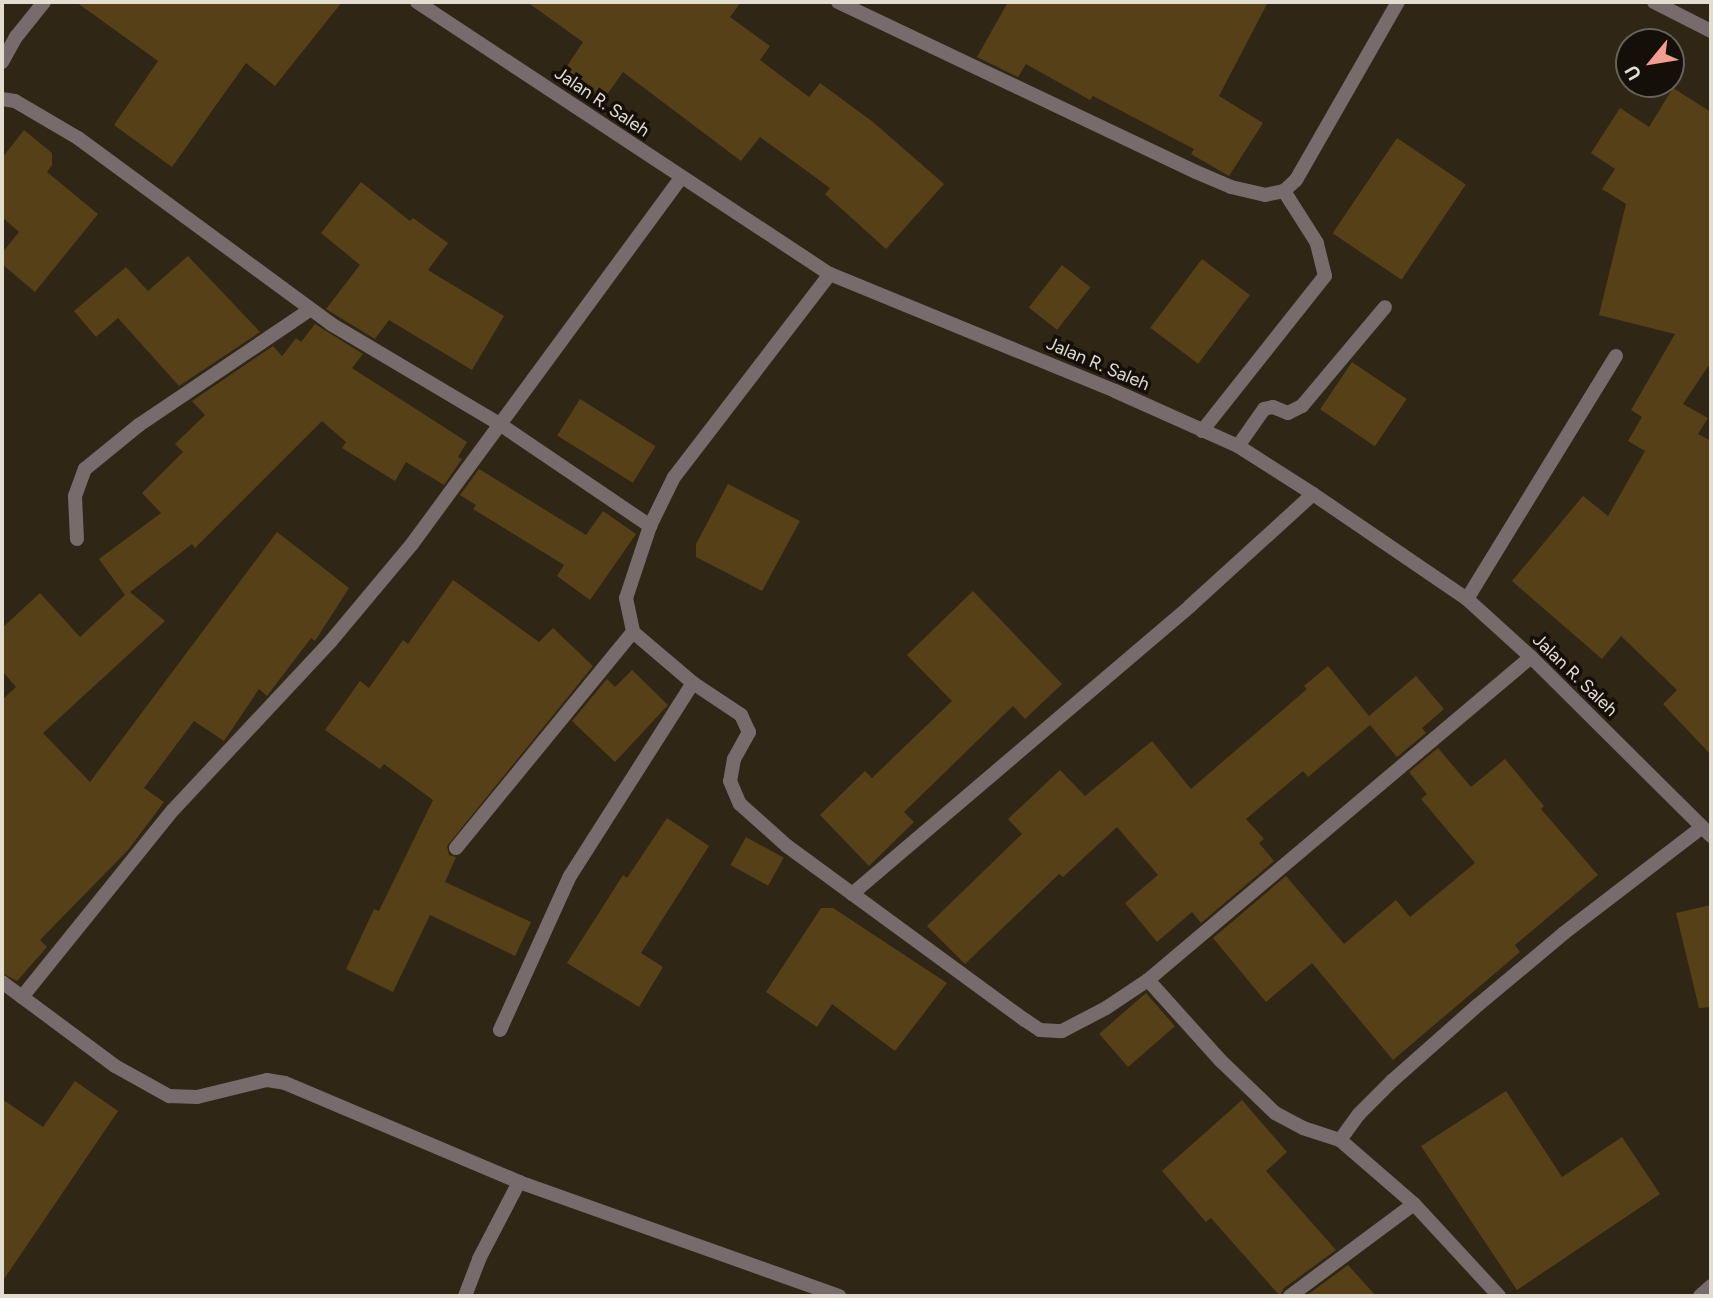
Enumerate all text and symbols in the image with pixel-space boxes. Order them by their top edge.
north arrow [1615,28,1685,98]
text: U [1620,61,1646,84]
street label: Jalan R. Saleh [551,62,653,142]
street label: Jalan R. Saleh [1043,333,1153,395]
street label: Jalan R. Saleh [1528,629,1622,721]

